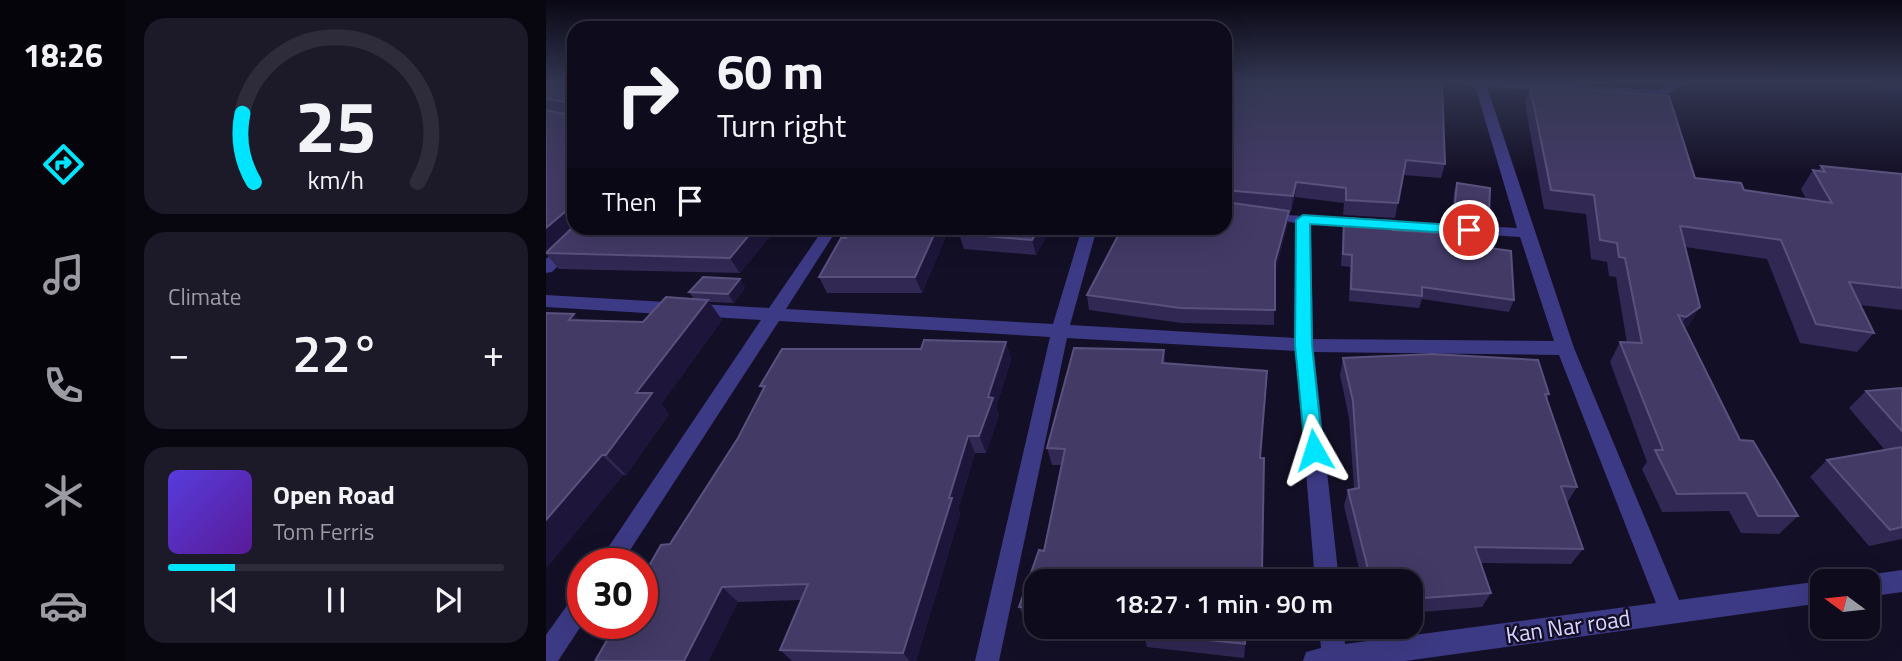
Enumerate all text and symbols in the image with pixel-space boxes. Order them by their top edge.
text: 18:26 [23,31,103,79]
text: 60 m [717,33,824,108]
icon: right [602,49,693,140]
text: 25 [295,71,377,181]
text: Turn right [717,101,846,149]
icon: directions [39,140,88,189]
text: km/h [308,161,364,199]
text: Then [602,182,657,221]
icon: arrive [671,182,709,220]
pin [1439,200,1499,260]
icon: arrive [1450,211,1488,249]
icon: music [39,250,88,299]
text: Climate [168,279,241,314]
text: 22° [292,313,380,392]
text: − [168,324,189,382]
text: + [483,324,504,382]
icon: phone [39,361,88,410]
position arrow [1277,413,1351,487]
icon: climate [39,471,88,520]
text: Open Road [273,475,395,514]
text: Tom Ferris [273,514,374,549]
speed limit sign: 30 [567,548,658,639]
north arrow [1810,569,1880,639]
map controls [1810,569,1880,639]
icon: car [39,581,88,630]
icon: previous [205,581,243,619]
icon: pause [317,581,355,619]
icon: next [429,581,467,619]
text: 18:27 · 1 min · 90 m [1114,584,1333,623]
street label: Kan Nar road [1503,600,1633,652]

